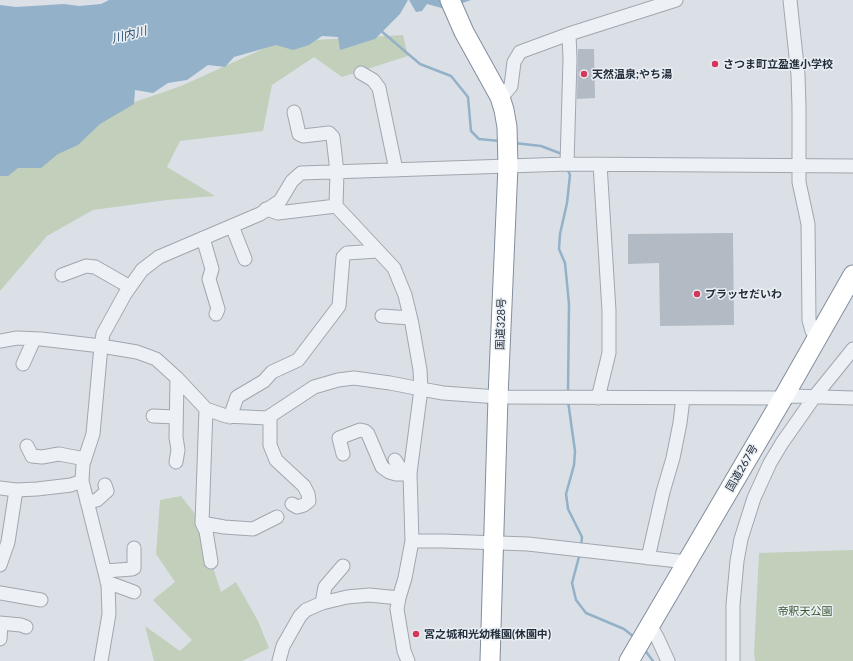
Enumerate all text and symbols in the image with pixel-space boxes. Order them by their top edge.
water label: 川内川 [110,24,148,46]
place label: さつま町立盈進小学校 [723,57,833,71]
marker: さつま町立盈進小学校 [710,59,720,69]
place label: 天然温泉;やち湯 [592,67,672,81]
marker: 天然温泉;やち湯 [579,69,589,79]
place label: プラッセだいわ [705,287,782,301]
marker: プラッセだいわ [692,289,702,299]
street label: 国道328号 [493,298,509,350]
street label: 国道267号 [723,442,761,494]
park label: 帝釈天公園 [778,604,832,618]
place label: 宮之城和光幼稚園(休園中) [424,627,551,641]
marker: 宮之城和光幼稚園(休園中) [411,629,421,639]

